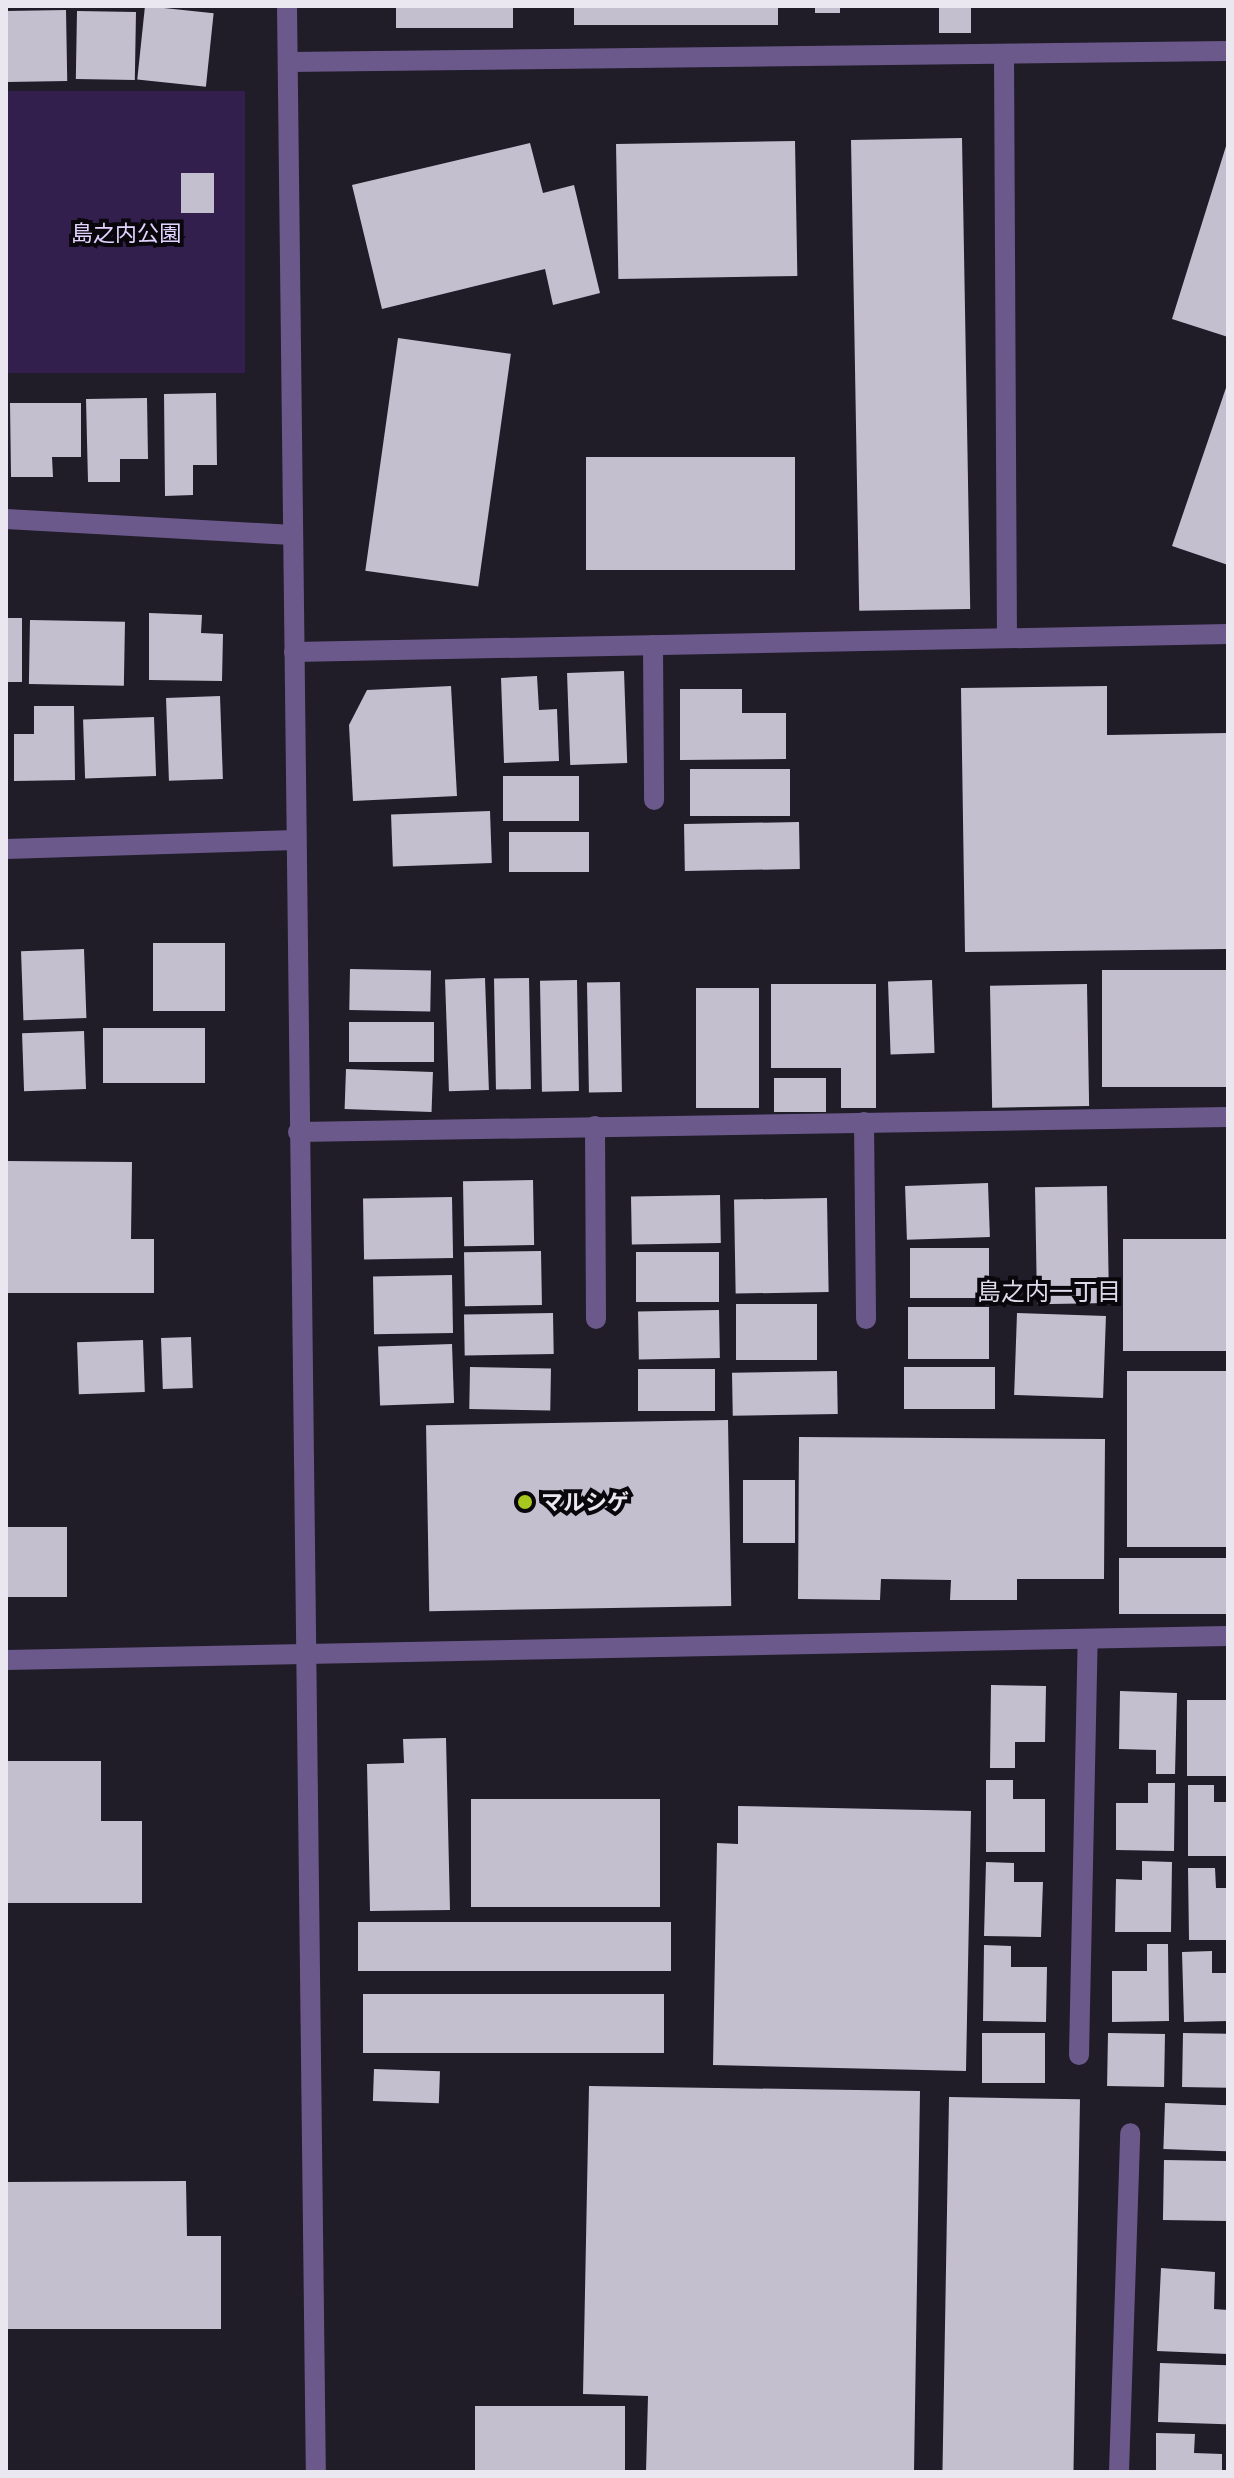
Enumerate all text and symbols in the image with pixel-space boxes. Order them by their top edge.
park label: 島之内公園 [71,220,181,246]
district label: 島之内一丁目 [977,1277,1121,1305]
place label: マルシゲ [541,1489,629,1515]
marker: マルシゲ [516,1493,534,1511]

